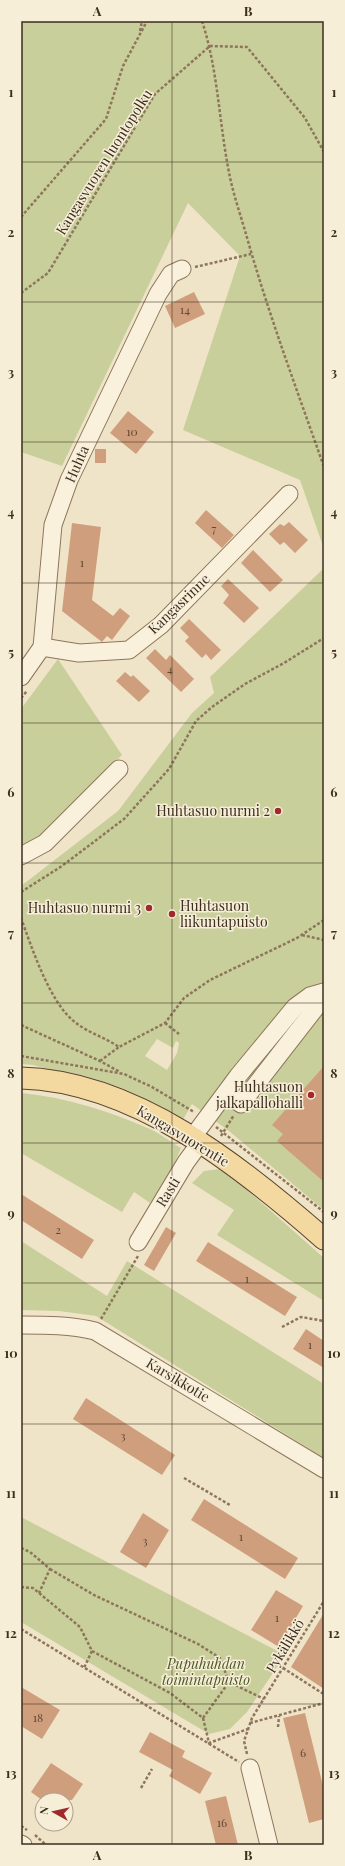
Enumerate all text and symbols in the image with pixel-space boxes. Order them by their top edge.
text: A [92,2,102,19]
text: B [244,2,253,19]
text: 1 [9,83,14,100]
text: 1 [332,83,337,100]
street label: Kangasvuoren luontopolku [51,85,156,238]
text: 2 [8,223,15,240]
text: 2 [331,223,338,240]
house number: 14 [180,301,190,317]
text: 3 [8,363,14,380]
text: 3 [331,363,337,380]
house number: 10 [126,423,138,439]
street label: Huhta [60,442,93,485]
text: 4 [8,503,15,520]
text: 4 [331,503,338,520]
house number: 7 [212,520,217,536]
house number: 1 [80,554,85,570]
street label: Kangasrinne [144,569,214,638]
text: 5 [8,643,14,660]
text: 5 [331,643,337,660]
house number: 4 [167,660,173,676]
text: 6 [7,783,15,800]
text: 6 [330,783,338,800]
place label: Huhtasuo nurmi 2 [156,801,270,820]
marker: Huhtasuo nurmi 2 [273,806,283,816]
place label: Huhtasuon liikuntapuisto [180,896,268,931]
place label: Huhtasuo nurmi 3 [28,898,141,917]
marker: Huhtasuo nurmi 3 [144,903,154,913]
marker: Huhtasuon liikuntapuisto [167,909,177,919]
text: 7 [8,924,14,941]
text: 7 [331,924,337,941]
text: 8 [7,1064,15,1081]
text: 8 [330,1064,338,1081]
place label: Huhtasuon jalkapallohalli [215,1077,304,1112]
marker: Huhtasuon jalkapallohalli [306,1090,316,1100]
street label: Kangasvuorentie [133,1100,233,1171]
street label: Rasti [151,1173,184,1210]
text: 9 [7,1204,15,1221]
text: 9 [330,1204,338,1221]
house number: 2 [55,1221,61,1237]
house number: 1 [245,1270,250,1286]
house number: 1 [308,1336,313,1352]
text: 10 [4,1344,18,1361]
text: 10 [327,1344,341,1361]
street label: Karsikkotie [143,1353,214,1406]
house number: 3 [120,1427,126,1443]
text: 11 [6,1484,16,1501]
text: 11 [329,1484,339,1501]
house number: 1 [239,1528,244,1544]
house number: 3 [142,1532,148,1548]
house number: 1 [275,1609,280,1625]
street label: Pykälikkö [261,1615,308,1676]
text: 12 [5,1624,17,1641]
text: 12 [328,1624,340,1641]
park label: Pupuhuhdan toimintapuisto [162,1654,250,1689]
house number: 18 [33,1709,43,1725]
house number: 6 [300,1744,306,1760]
text: 13 [5,1764,17,1781]
text: 13 [328,1764,340,1781]
north arrow [34,1792,74,1832]
text: N [36,1806,52,1816]
house number: 16 [217,1814,227,1830]
text: A [92,1846,102,1863]
text: B [244,1846,253,1863]

